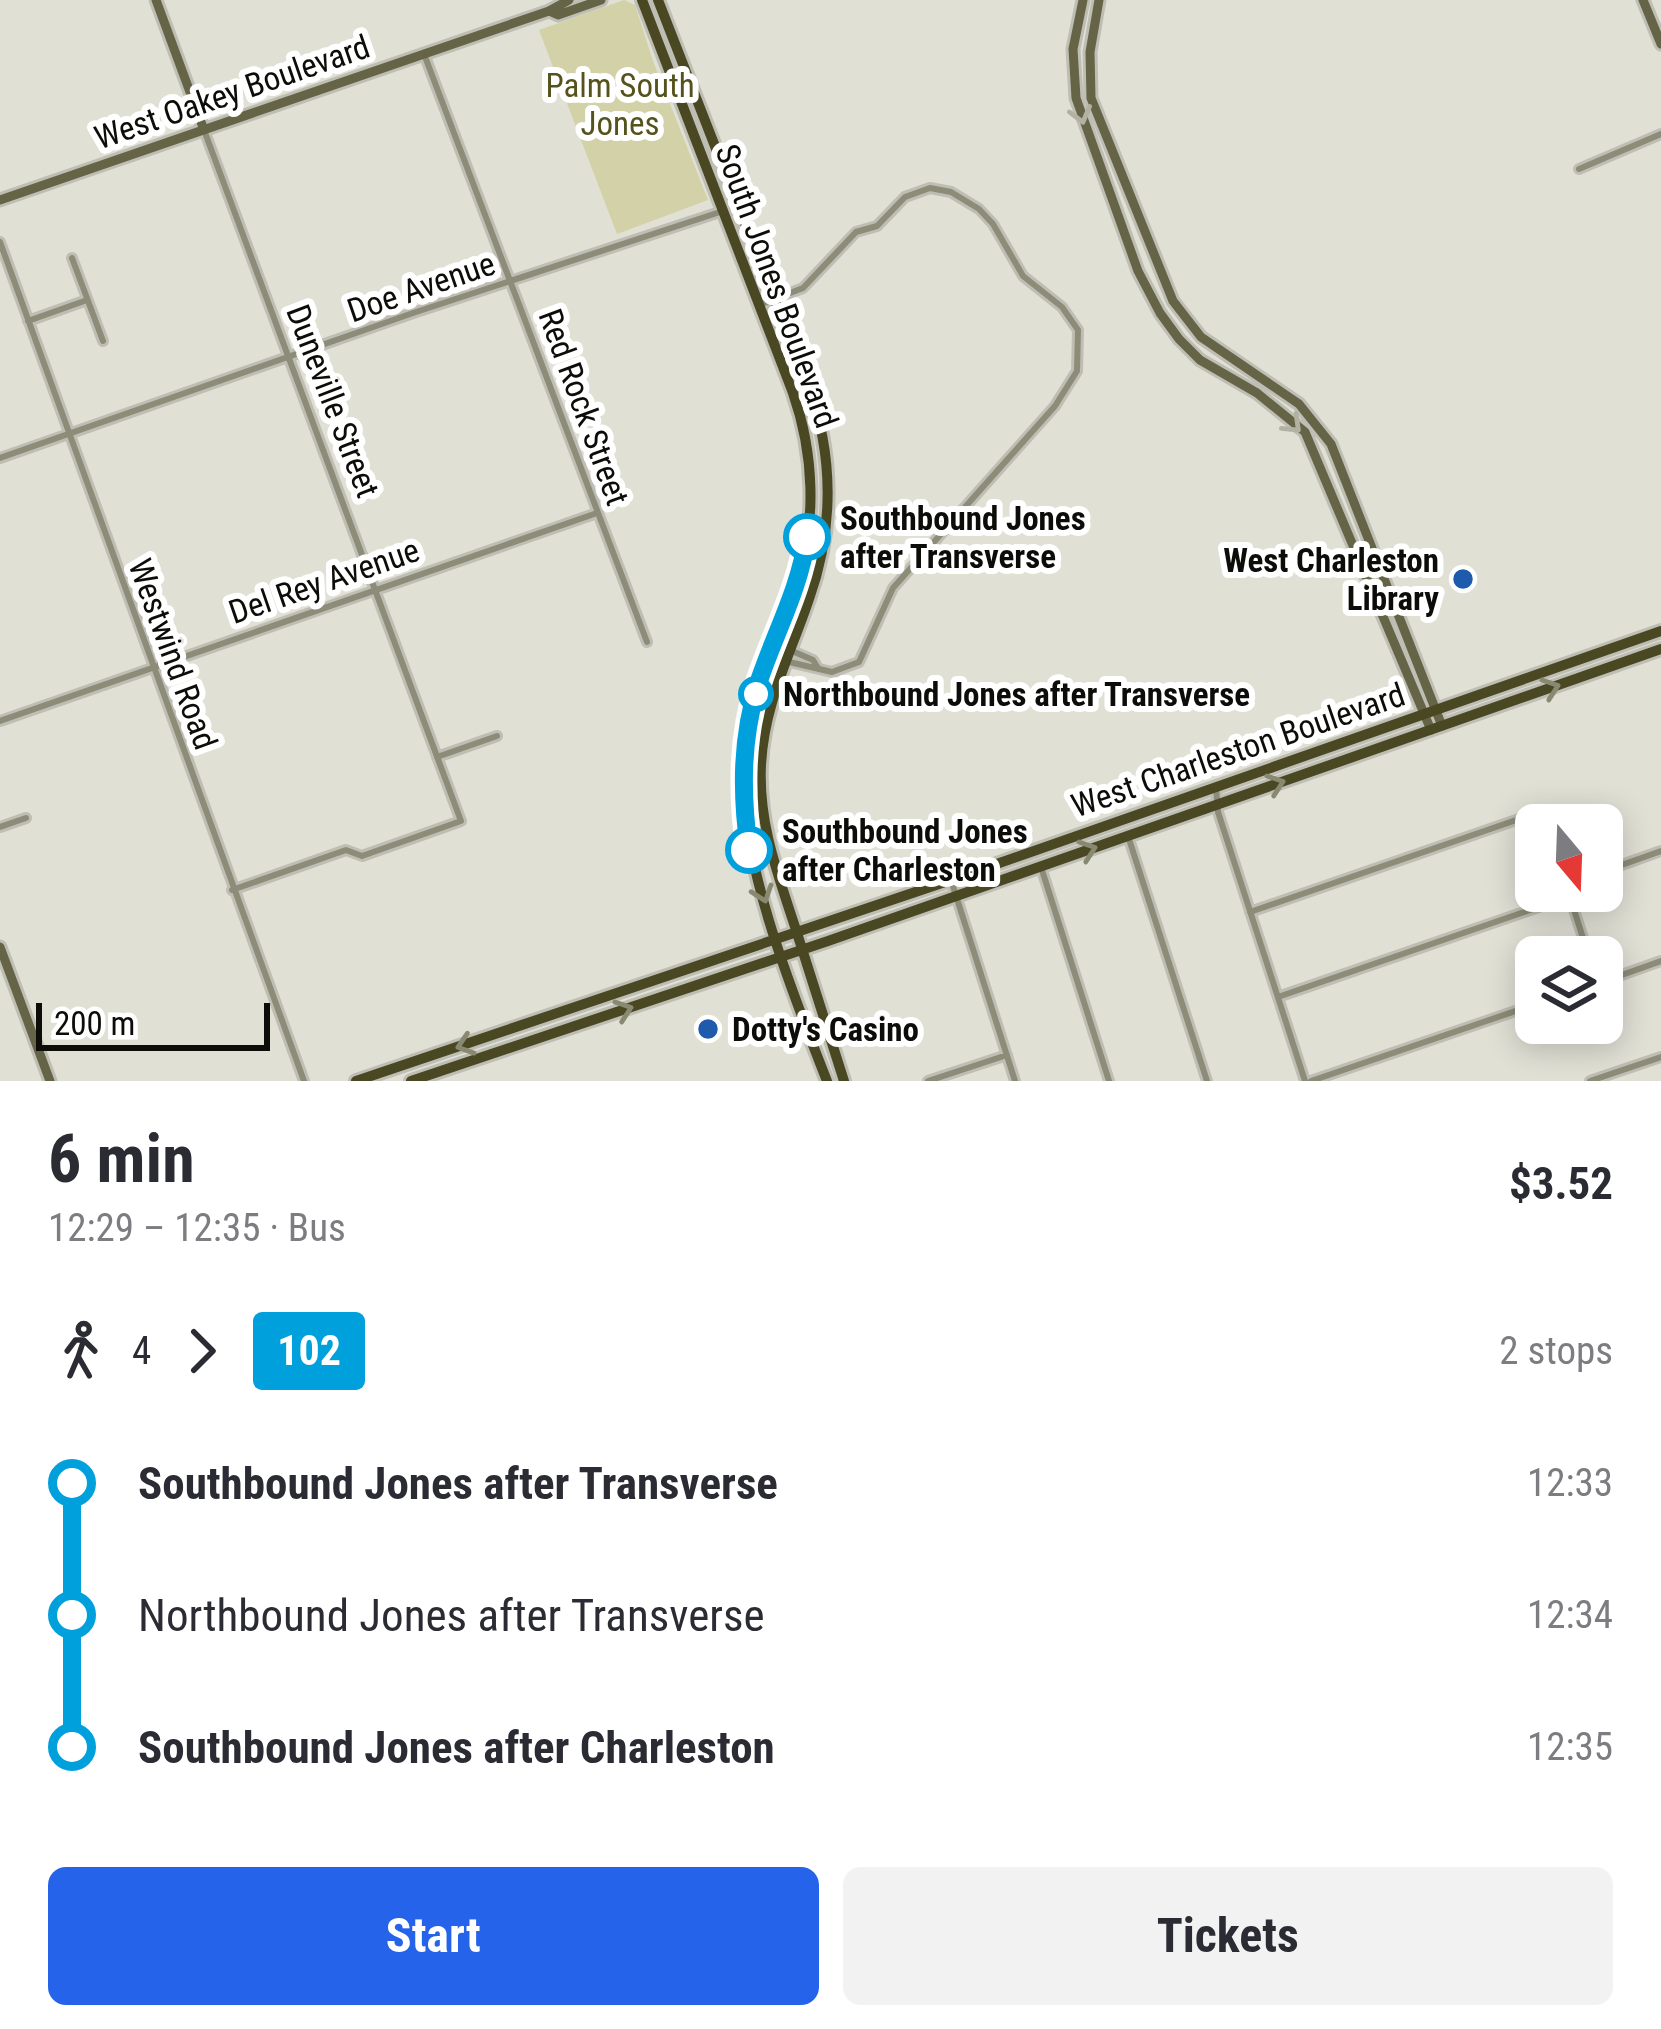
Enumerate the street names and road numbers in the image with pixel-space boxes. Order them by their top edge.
street label: West Oakey Boulevard [89,27,375,157]
street label: South Jones Boulevard [708,139,846,433]
street label: Doe Avenue [342,244,500,330]
street label: Duneville Street [278,299,388,503]
street label: Red Rock Street [530,304,638,510]
street label: Del Rey Avenue [224,530,424,632]
street label: Westwind Road [120,553,226,755]
street label: West Charleston Boulevard [1066,675,1410,825]

